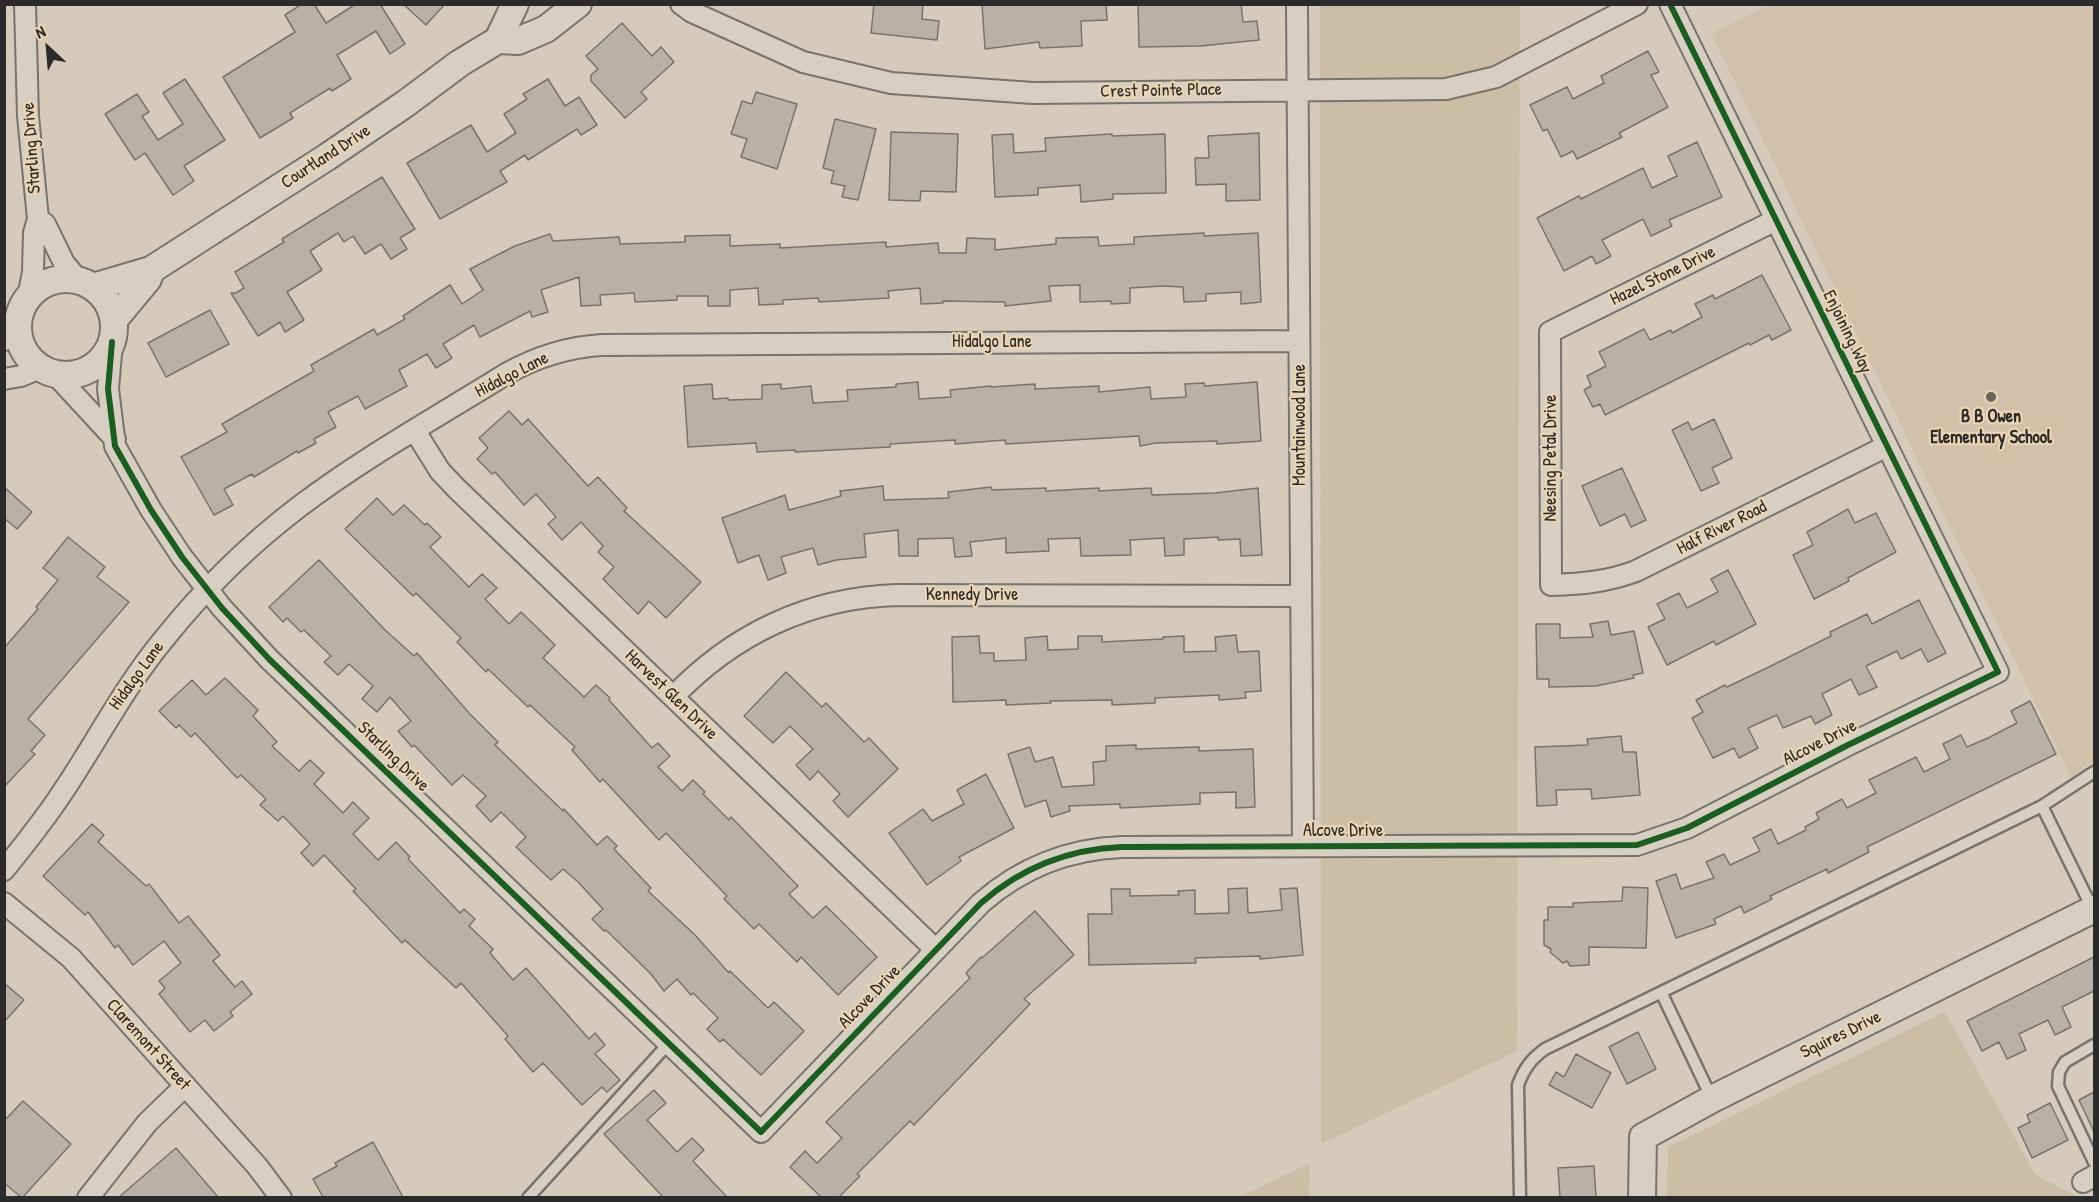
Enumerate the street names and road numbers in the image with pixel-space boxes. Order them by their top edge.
street label: Crest Pointe Place [1100,79,1222,103]
street label: Starling Drive [18,102,46,194]
street label: Courtland Drive [277,120,375,194]
street label: Hazel Stone Drive [1607,241,1719,311]
street label: Enjoining Way [1818,287,1876,377]
street label: Hidalgo Lane [952,331,1032,353]
street label: Hidalgo Lane [472,347,552,403]
street label: Mountainwood Lane [1289,364,1311,486]
street label: Neesing Petal Drive [1540,394,1562,522]
street label: Half River Road [1673,496,1771,560]
street label: Kennedy Drive [926,584,1018,606]
street label: Hidalgo Lane [105,637,169,715]
street label: Harvest Glen Drive [620,645,722,745]
street label: Alcove Drive [1779,715,1861,771]
street label: Starling Drive [353,717,433,797]
street label: Alcove Drive [1303,820,1383,842]
street label: Alcove Drive [834,961,906,1033]
street label: Claremont Street [101,995,195,1095]
street label: Squires Drive [1797,1006,1885,1064]

